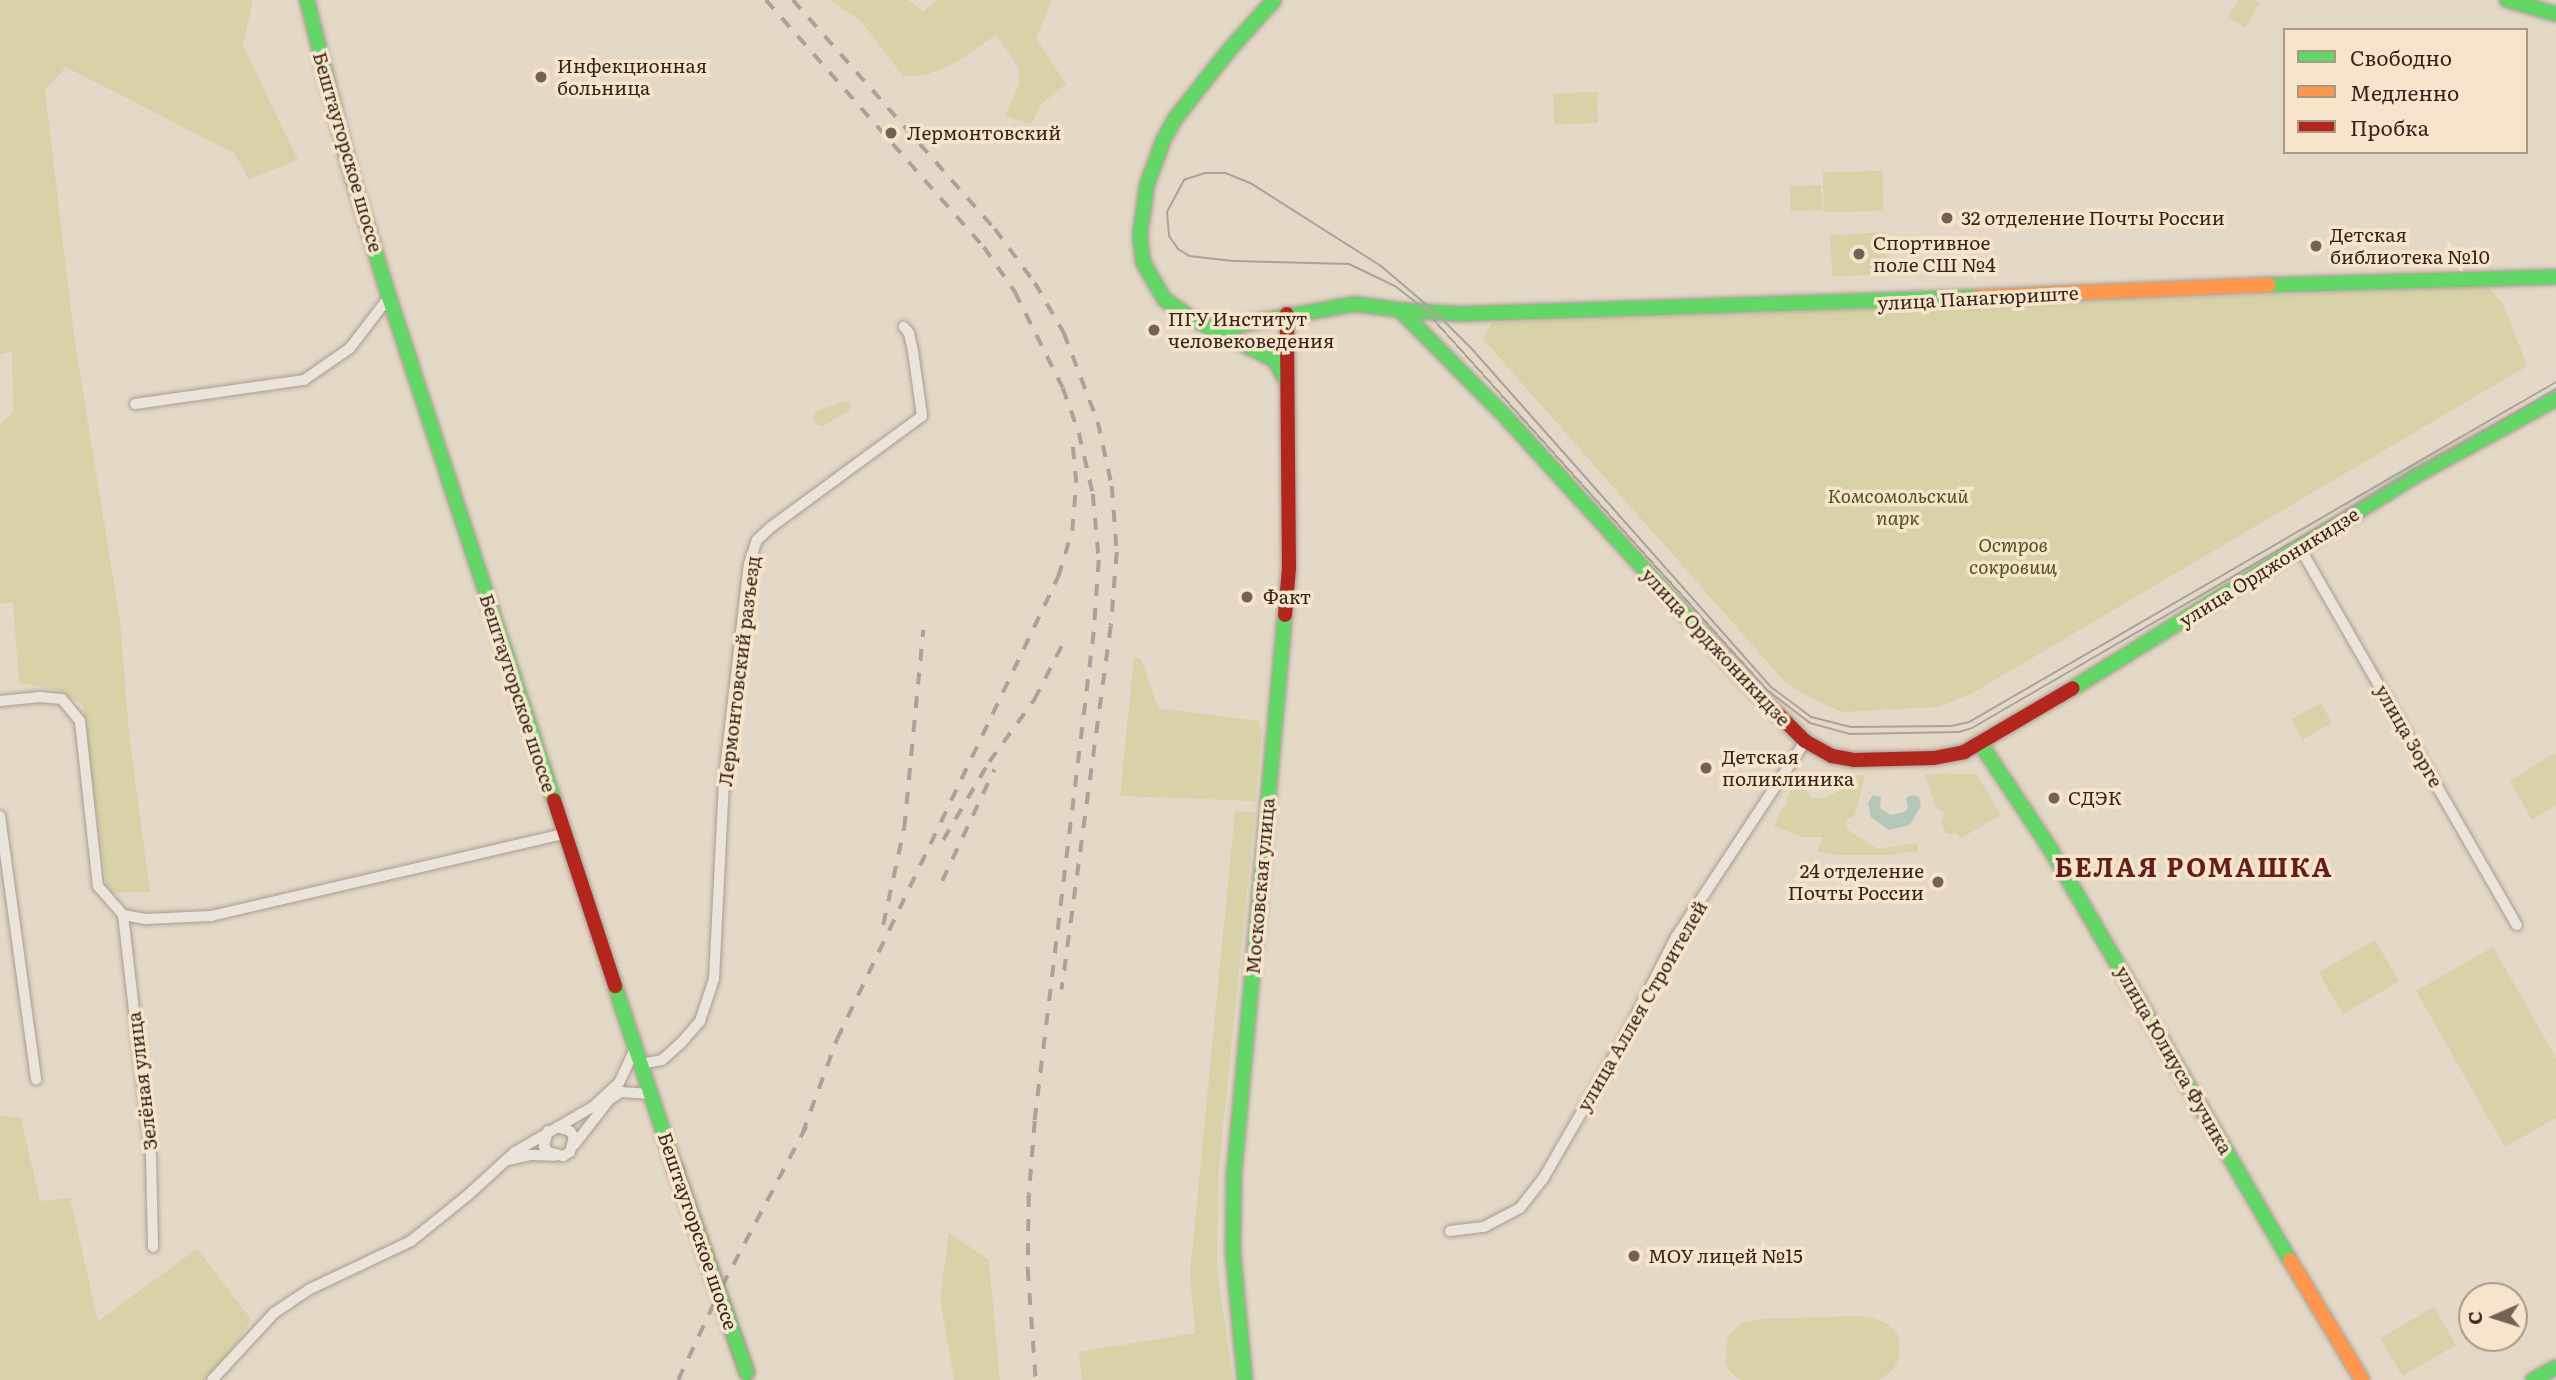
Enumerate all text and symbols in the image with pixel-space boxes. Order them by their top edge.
legend [2283,28,2528,154]
text: Свободно [2350,41,2452,72]
street label: Бештаугорское шоссе [308,49,388,255]
place label: Инфекционная больница [557,55,707,99]
marker: Инфекционная больница [531,67,551,87]
text: Медленно [2350,76,2459,107]
text: Пробка [2350,111,2429,142]
place label: Лермонтовский [907,122,1061,144]
marker: Лермонтовский [881,123,901,143]
place label: 32 отделение Почты России [1961,207,2225,229]
marker: 32 отделение Почты России [1939,210,1955,226]
place label: Детская библиотека №10 [2330,224,2490,268]
place label: Спортивное поле СШ №4 [1873,232,1996,276]
marker: Детская библиотека №10 [2308,238,2324,254]
marker: Спортивное поле СШ №4 [1851,246,1867,262]
street label: улица Панагюриште [1877,281,2079,315]
place label: ПГУ Институт человековедения [1168,308,1334,352]
marker: ПГУ Институт человековедения [1146,322,1162,338]
park label: Комсомольский парк [1827,485,1969,529]
street label: улица Орджоникидзе [2175,502,2363,632]
park label: Остров сокровищ [1969,534,2057,578]
street label: Лермонтовский разъезд [714,554,764,788]
street label: улица Орджоникидзе [1637,563,1795,731]
place label: Факт [1263,586,1311,608]
marker: Факт [1237,587,1257,607]
street label: Бештаугорское шоссе [475,591,561,795]
street label: улица Зорге [2370,681,2448,791]
place label: Детская поликлиника [1722,746,1854,790]
marker: Детская поликлиника [1696,758,1716,778]
place label: СДЭК [2068,787,2122,809]
marker: СДЭК [2046,790,2062,806]
street label: Московская улица [1241,797,1279,975]
district label: БЕЛАЯ РОМАШКА [2056,850,2332,882]
place label: 24 отделение Почты России [1788,860,1924,904]
marker: 24 отделение Почты России [1930,874,1946,890]
street label: улица Аллея Строителей [1572,897,1712,1115]
street label: улица Юлиуса Фучика [2111,962,2237,1158]
street label: Зелёная улица [122,1011,162,1151]
street label: Бештаугорское шоссе [653,1129,743,1333]
place label: МОУ лицей №15 [1648,1245,1803,1267]
marker: МОУ лицей №15 [1626,1248,1642,1264]
north arrow [2458,1282,2528,1352]
text: С [2460,1311,2488,1325]

